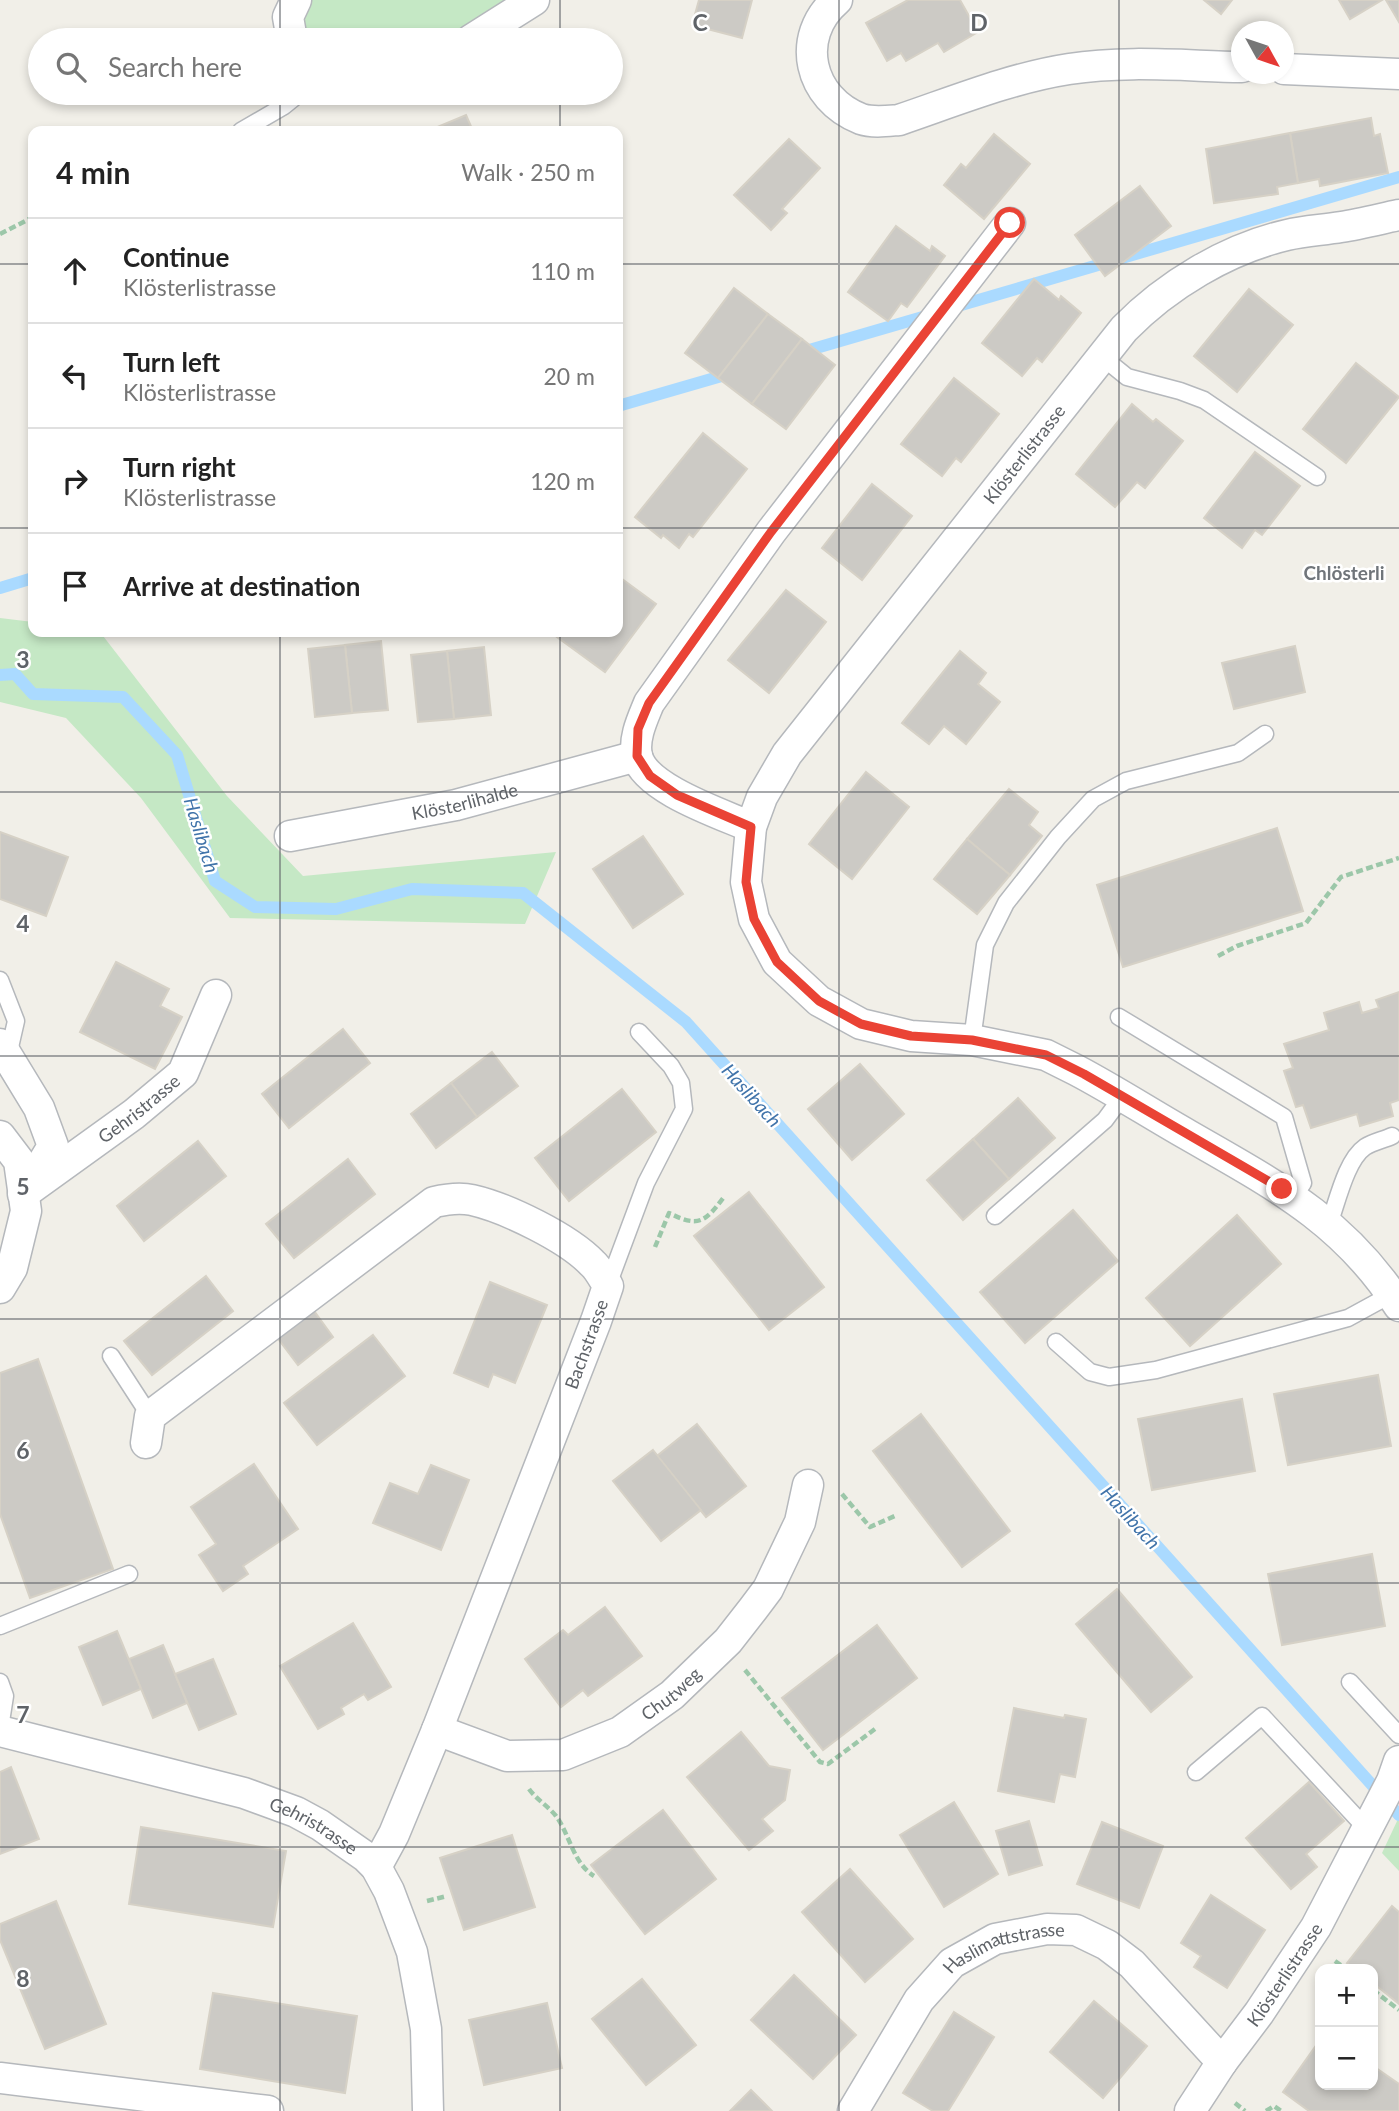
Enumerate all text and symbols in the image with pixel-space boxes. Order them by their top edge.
text: C [692,8,708,36]
text: D [970,8,988,36]
north arrow [1231,21,1294,84]
search box [28,28,623,105]
icon: search [52,48,90,86]
text: Search here [108,51,242,83]
text: 4 min [56,154,130,190]
text: Walk · 250 m [461,158,595,186]
route start [994,207,1025,238]
text: Continue [123,241,229,273]
icon: ahead [56,252,94,290]
text: 110 m [530,257,595,285]
text: Klösterlistrasse [123,273,276,301]
text: Turn left [123,346,220,378]
icon: left [56,357,94,395]
text: 20 m [544,362,595,390]
text: Klösterlistrasse [123,378,276,406]
street label: Klösterlistrasse [978,400,1070,508]
text: Turn right [123,451,236,483]
icon: right [56,462,94,500]
text: 120 m [530,467,595,495]
text: Klösterlistrasse [123,483,276,511]
district label: Chlösterli [1303,561,1385,584]
icon: arrive [56,567,94,605]
text: Arrive at destination [123,570,360,602]
text: 3 [16,645,30,673]
street label: Klösterlihalde [410,778,520,824]
water label: Haslibach [180,795,224,875]
text: 4 [16,909,30,937]
water label: Haslibach [717,1058,787,1132]
street label: Gehristrasse [94,1069,184,1147]
text: 5 [16,1172,30,1200]
route end [1266,1173,1297,1204]
street label: Bachstrasse [560,1296,612,1392]
text: 6 [16,1436,30,1464]
water label: Haslibach [1096,1480,1166,1554]
street label: Chutweg [637,1662,705,1725]
text: 7 [16,1700,30,1728]
street label: Gehristrasse [267,1792,362,1859]
street label: Haslimattstrasse [937,1918,1065,1977]
street label: Klösterlistrasse [1242,1918,1327,2031]
text: 8 [16,1964,30,1992]
map controls [1315,1964,1378,2090]
button: + [1315,1964,1378,2027]
button: − [1315,2027,1378,2090]

